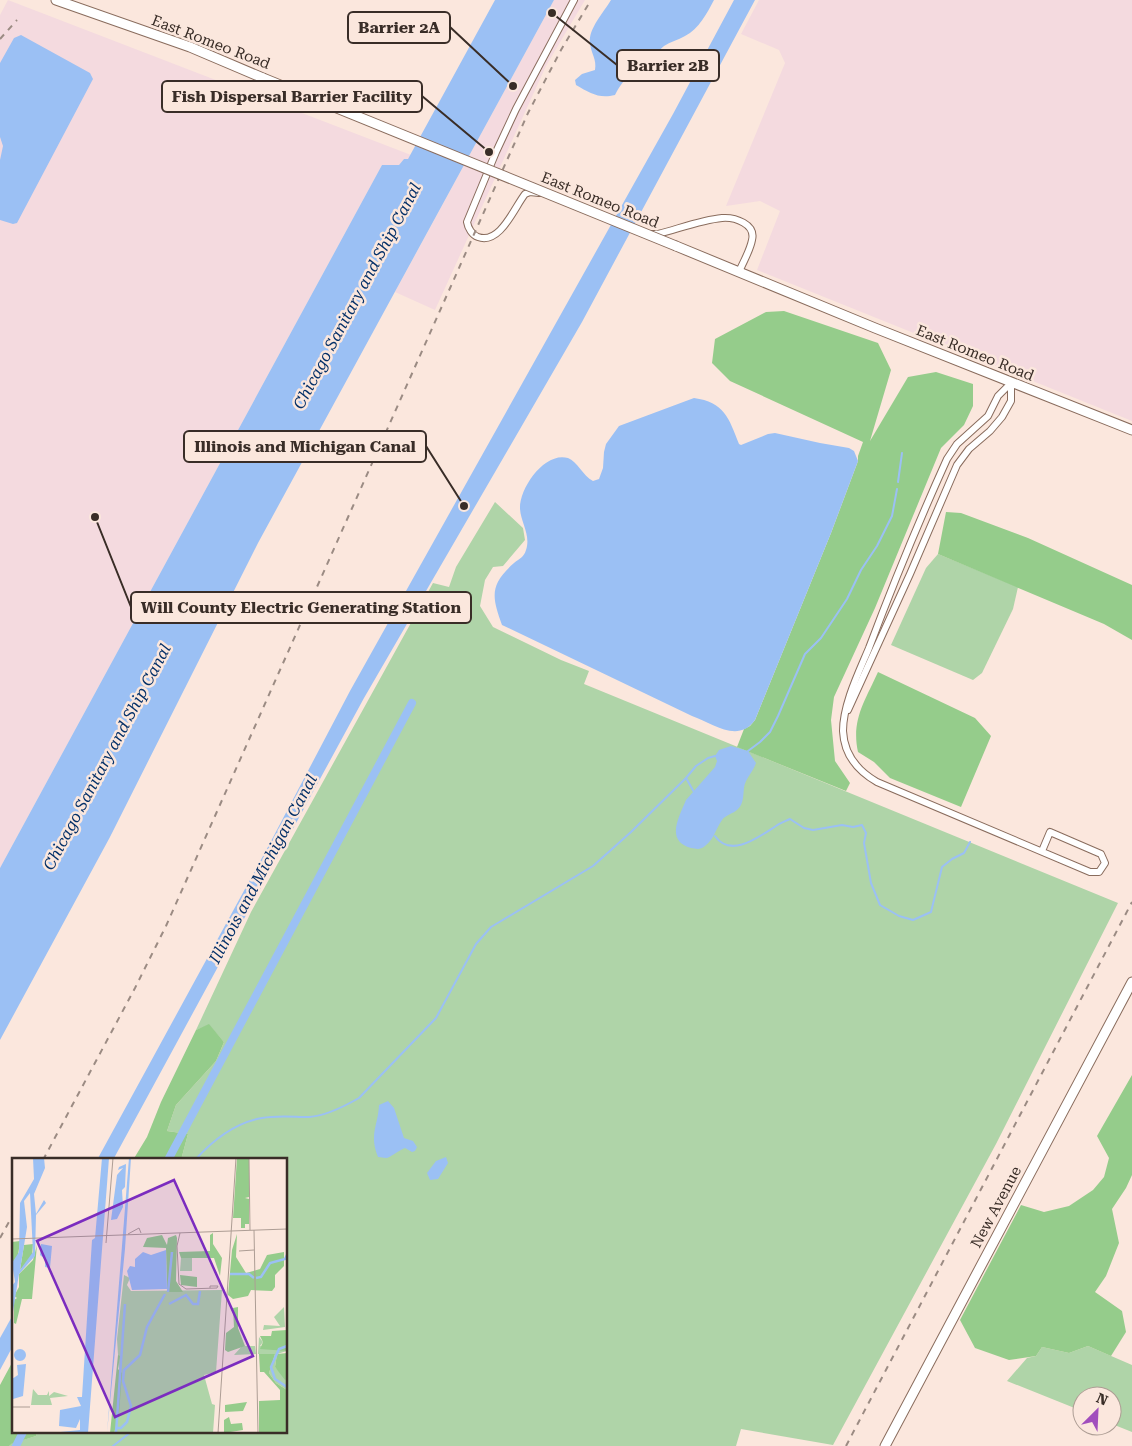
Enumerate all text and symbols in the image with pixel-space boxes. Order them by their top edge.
street label: East Romeo Road [149,11,273,73]
callout: Barrier 2A [348,12,450,43]
text: Barrier 2A [358,18,440,37]
callout: Barrier 2B [617,50,719,81]
text: Barrier 2B [627,56,709,75]
callout: Fish Dispersal Barrier Facility [162,81,422,112]
text: Fish Dispersal Barrier Facility [172,87,413,106]
street label: East Romeo Road [538,168,662,232]
water label: Chicago Sanitary and Ship Canal [289,180,425,412]
street label: East Romeo Road [913,321,1037,385]
callout: Illinois and Michigan Canal [184,431,426,462]
text: Illinois and Michigan Canal [194,437,417,456]
callout: Will County Electric Generating Station [131,592,471,623]
text: Will County Electric Generating Station [141,598,461,617]
water label: Chicago Sanitary and Ship Canal [39,641,175,873]
water label: Illinois and Michigan Canal [205,771,321,968]
inset map [12,1158,288,1434]
street label: New Avenue [967,1163,1025,1251]
north arrow [1072,1386,1122,1436]
text: N [1094,1390,1111,1409]

